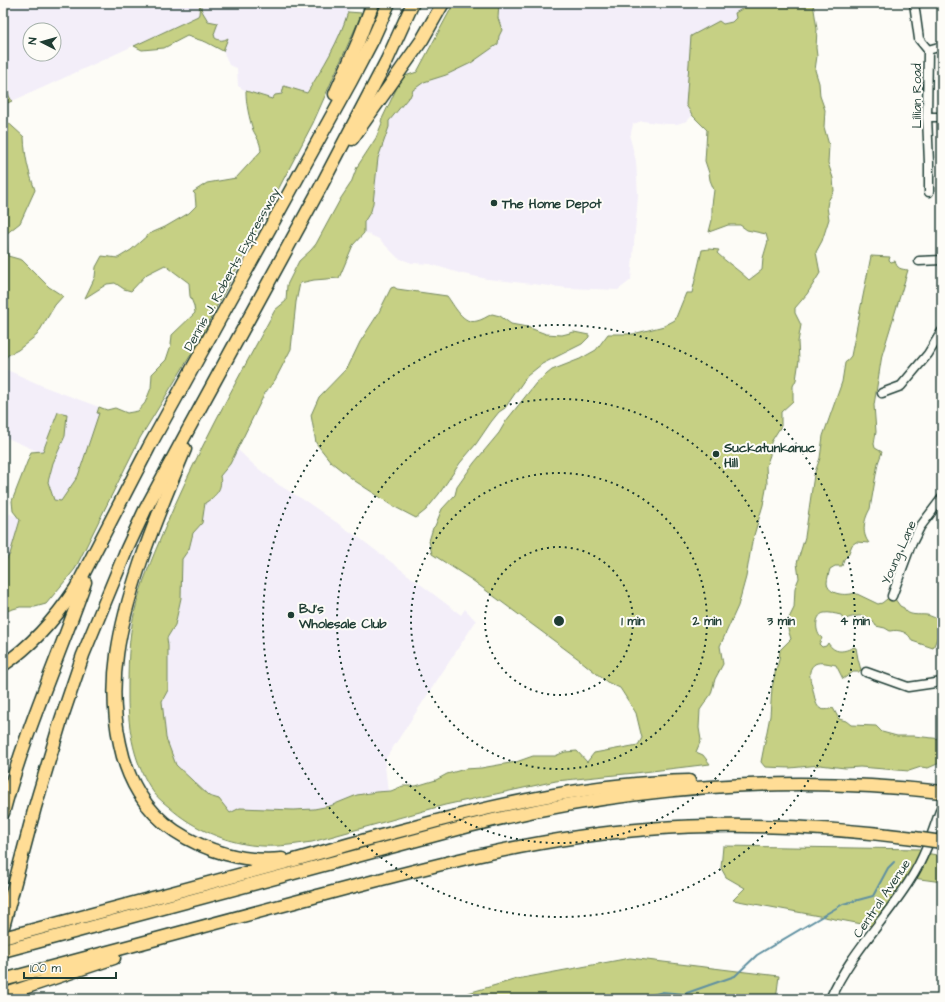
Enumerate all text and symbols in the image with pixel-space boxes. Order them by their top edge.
north arrow [22,22,62,62]
text: N [25,37,40,45]
street label: Lillian Road [908,63,926,129]
street label: Dennis J. Roberts Expressway [179,185,285,355]
place label: The Home Depot [501,195,602,214]
marker: The Home Depot [489,198,499,208]
place label: Suckatunkanuc Hill [723,439,817,472]
marker: Suckatunkanuc Hill [711,449,721,459]
street label: Young Lane [877,517,922,588]
place label: BJ's Wholesale Club [298,600,387,633]
marker: BJ's Wholesale Club [286,610,296,620]
text: 1 min [621,613,645,630]
text: 2 min [692,613,721,630]
text: 3 min [766,613,795,630]
text: 4 min [840,613,870,630]
centre of rings [552,614,566,628]
street label: Central Avenue [849,856,915,941]
scale bar [24,954,116,980]
text: 100 m [30,960,61,977]

